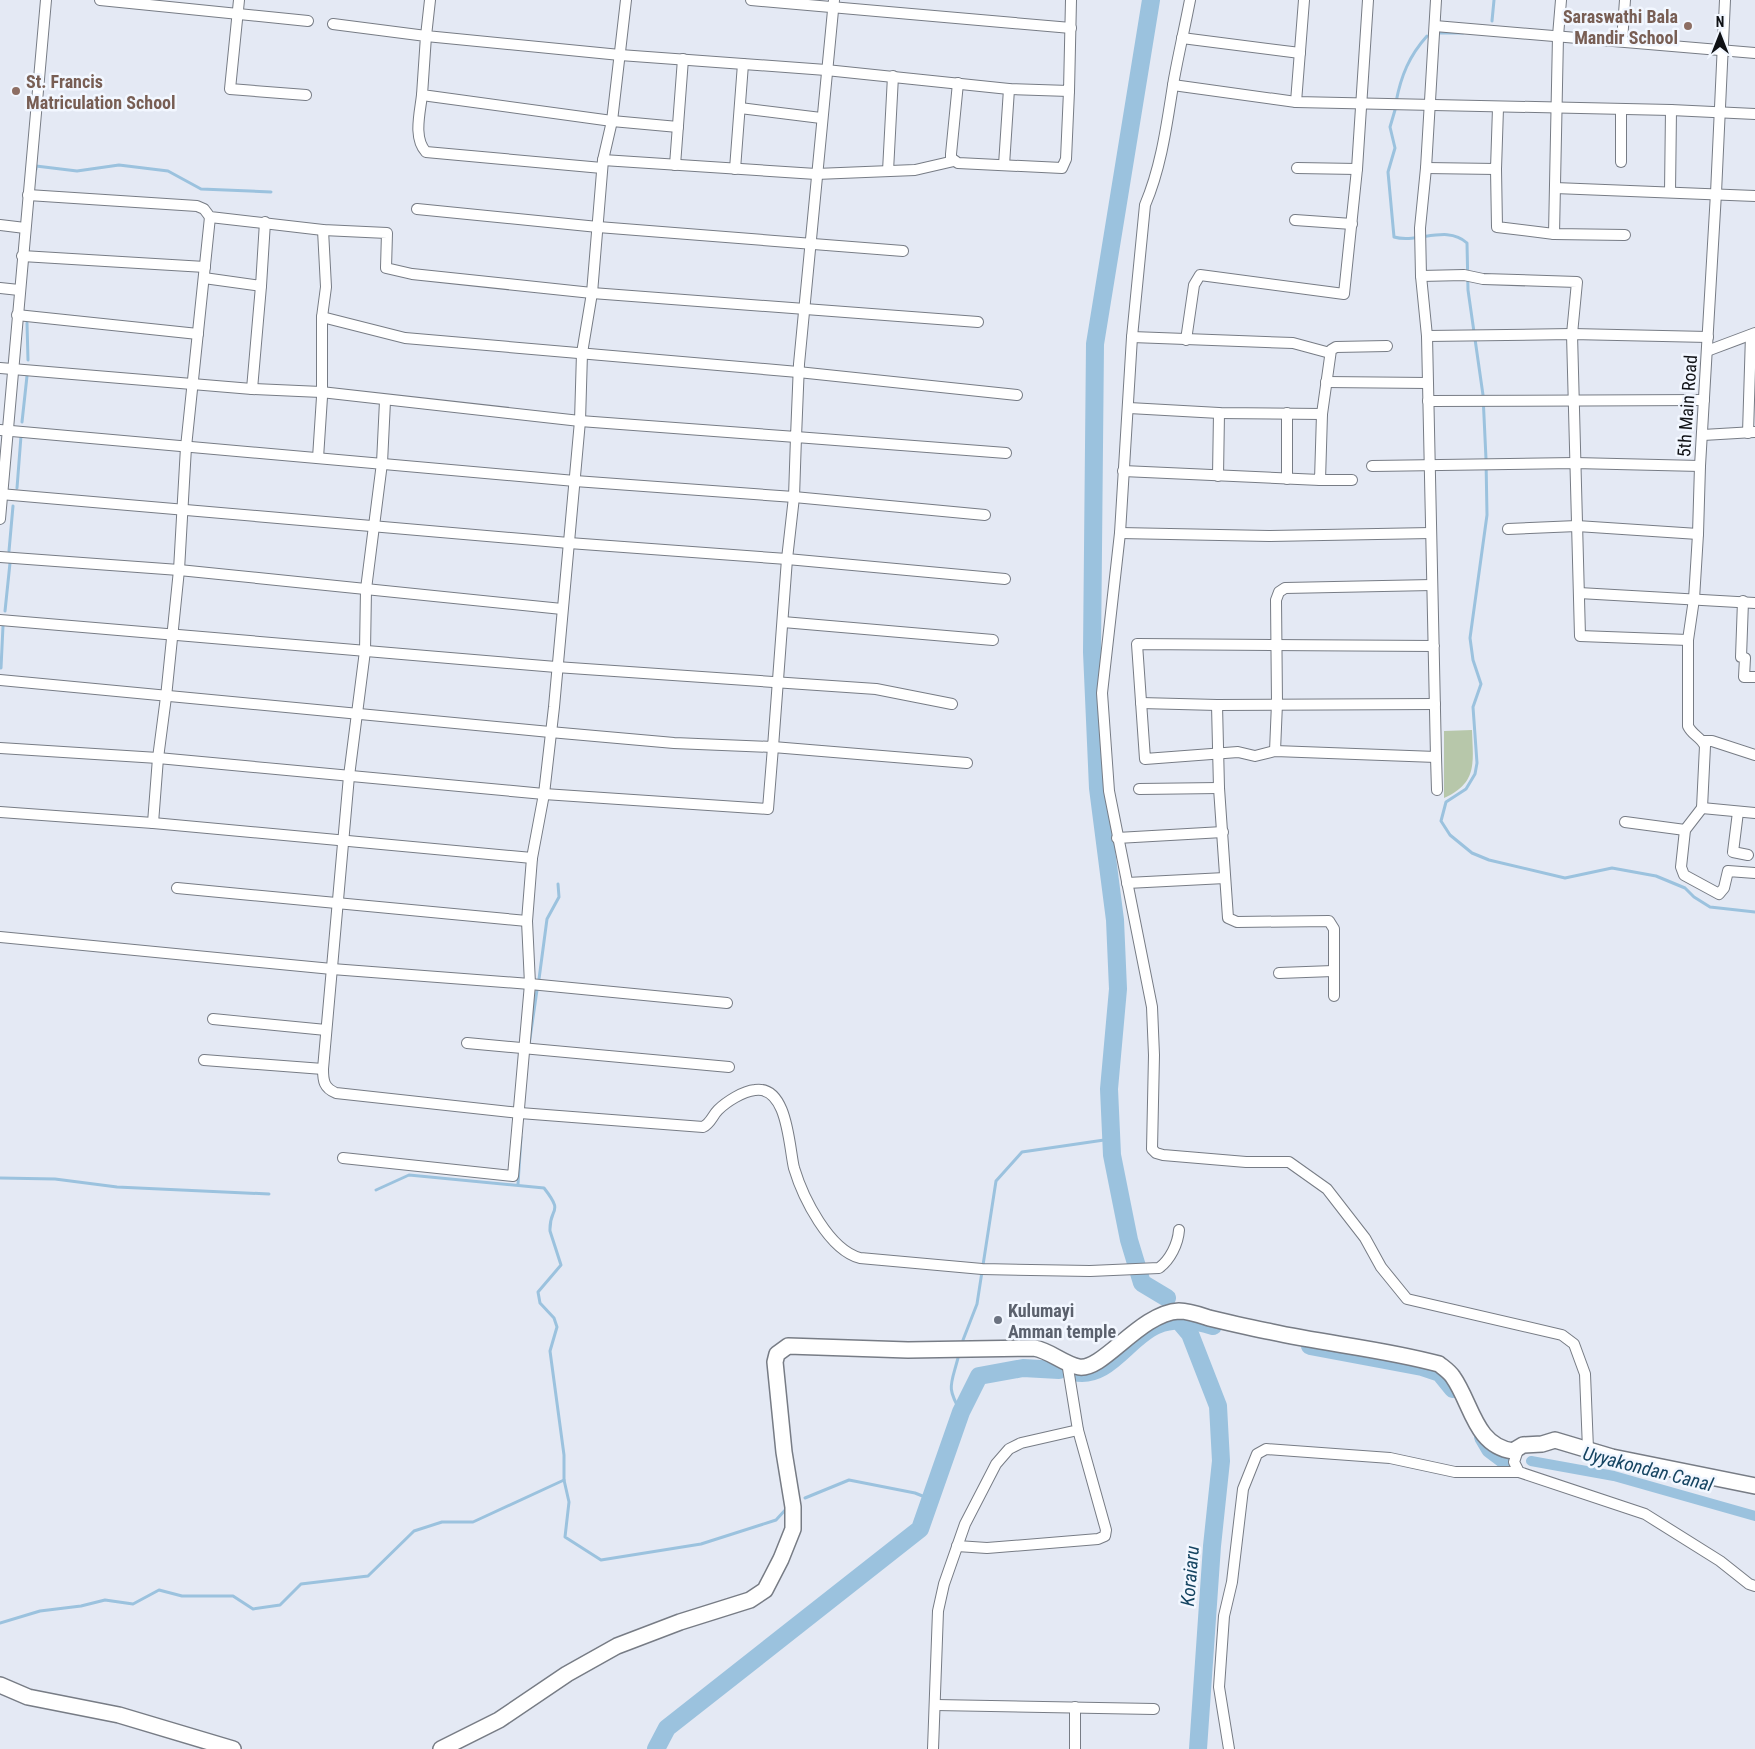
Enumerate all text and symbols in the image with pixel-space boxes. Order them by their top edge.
place label: Saraswathi Bala Mandir School [1563,6,1678,48]
north arrow [1695,10,1745,60]
text: N [1716,14,1724,30]
marker: Saraswathi Bala Mandir School [1682,20,1694,32]
place label: St. Francis Matriculation School [26,71,176,113]
marker: St. Francis Matriculation School [10,85,22,97]
street label: 5th Main Road [1673,354,1701,458]
place label: Kulumayi Amman temple [1008,1300,1116,1342]
marker: Kulumayi Amman temple [992,1314,1004,1326]
water label: Uyyakondan Canal [1581,1442,1716,1496]
water label: Koraiaru [1176,1545,1204,1607]

